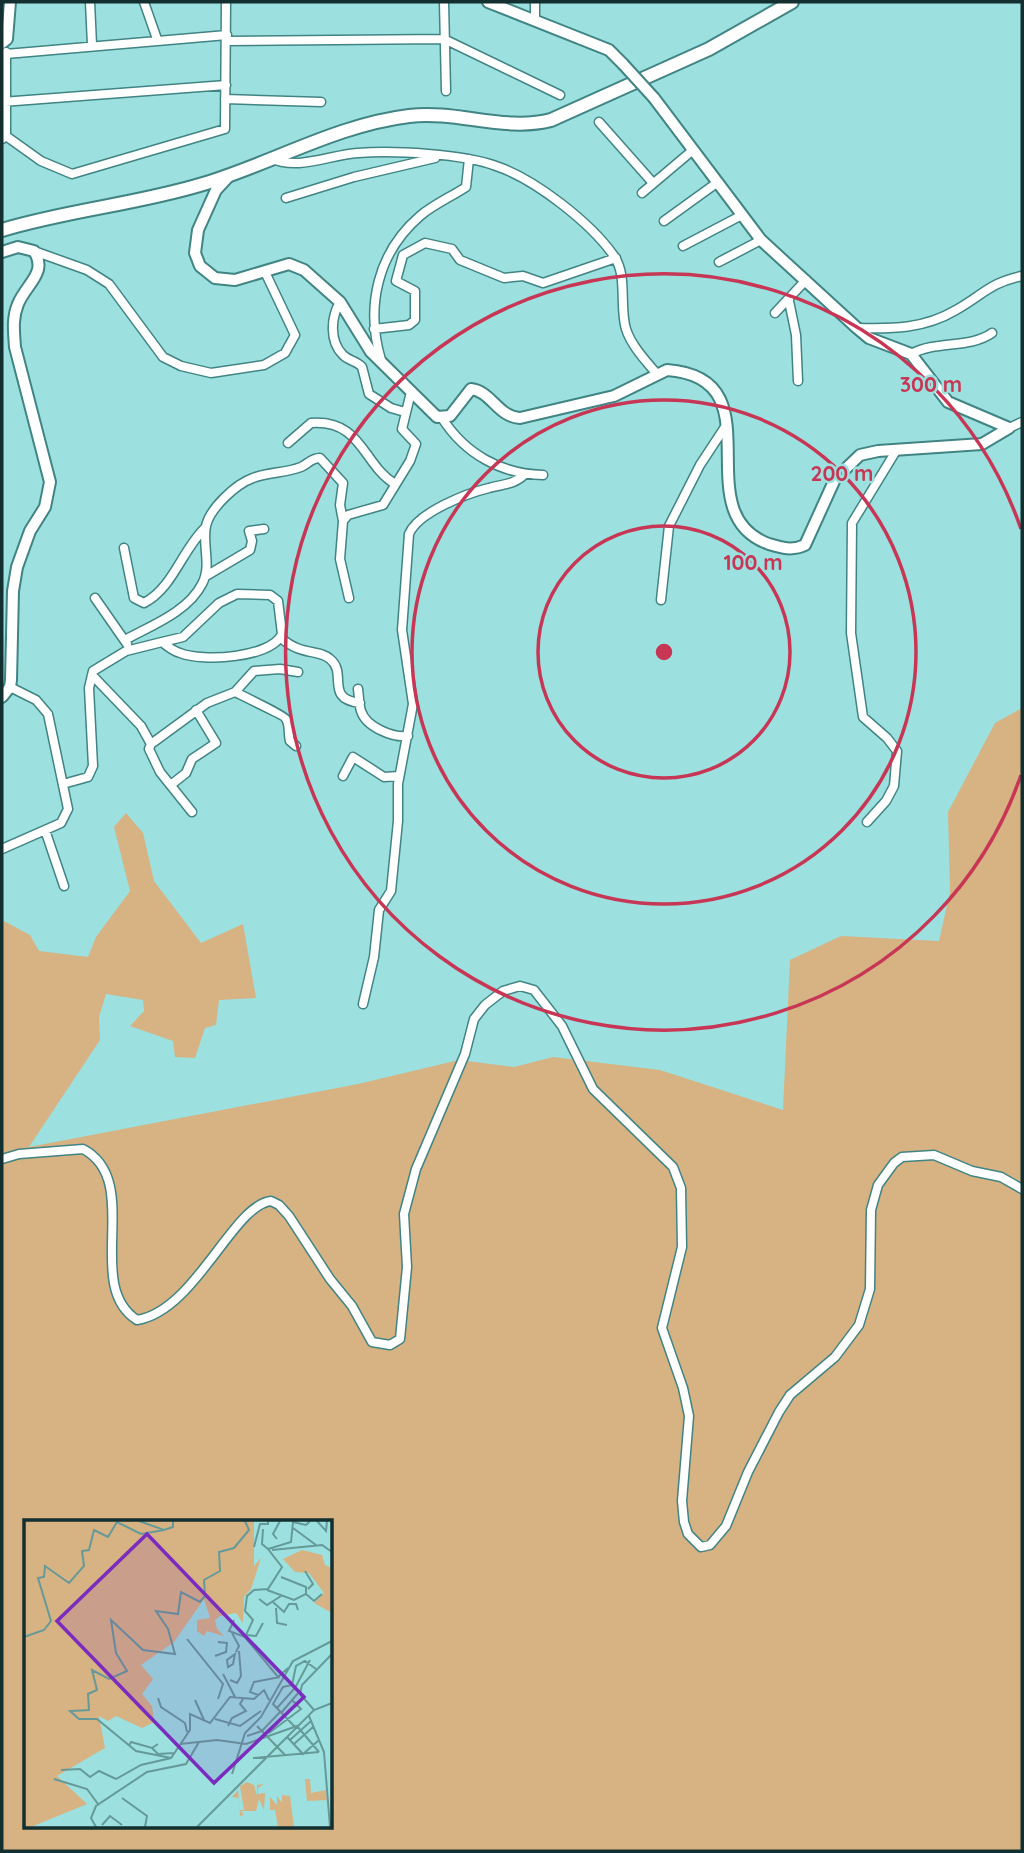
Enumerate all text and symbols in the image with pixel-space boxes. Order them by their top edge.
text: 300 m [900,371,962,397]
text: 200 m [811,460,873,486]
text: 100 m [723,549,783,575]
centre of rings [652,640,676,664]
inset map [24,1520,332,1828]

